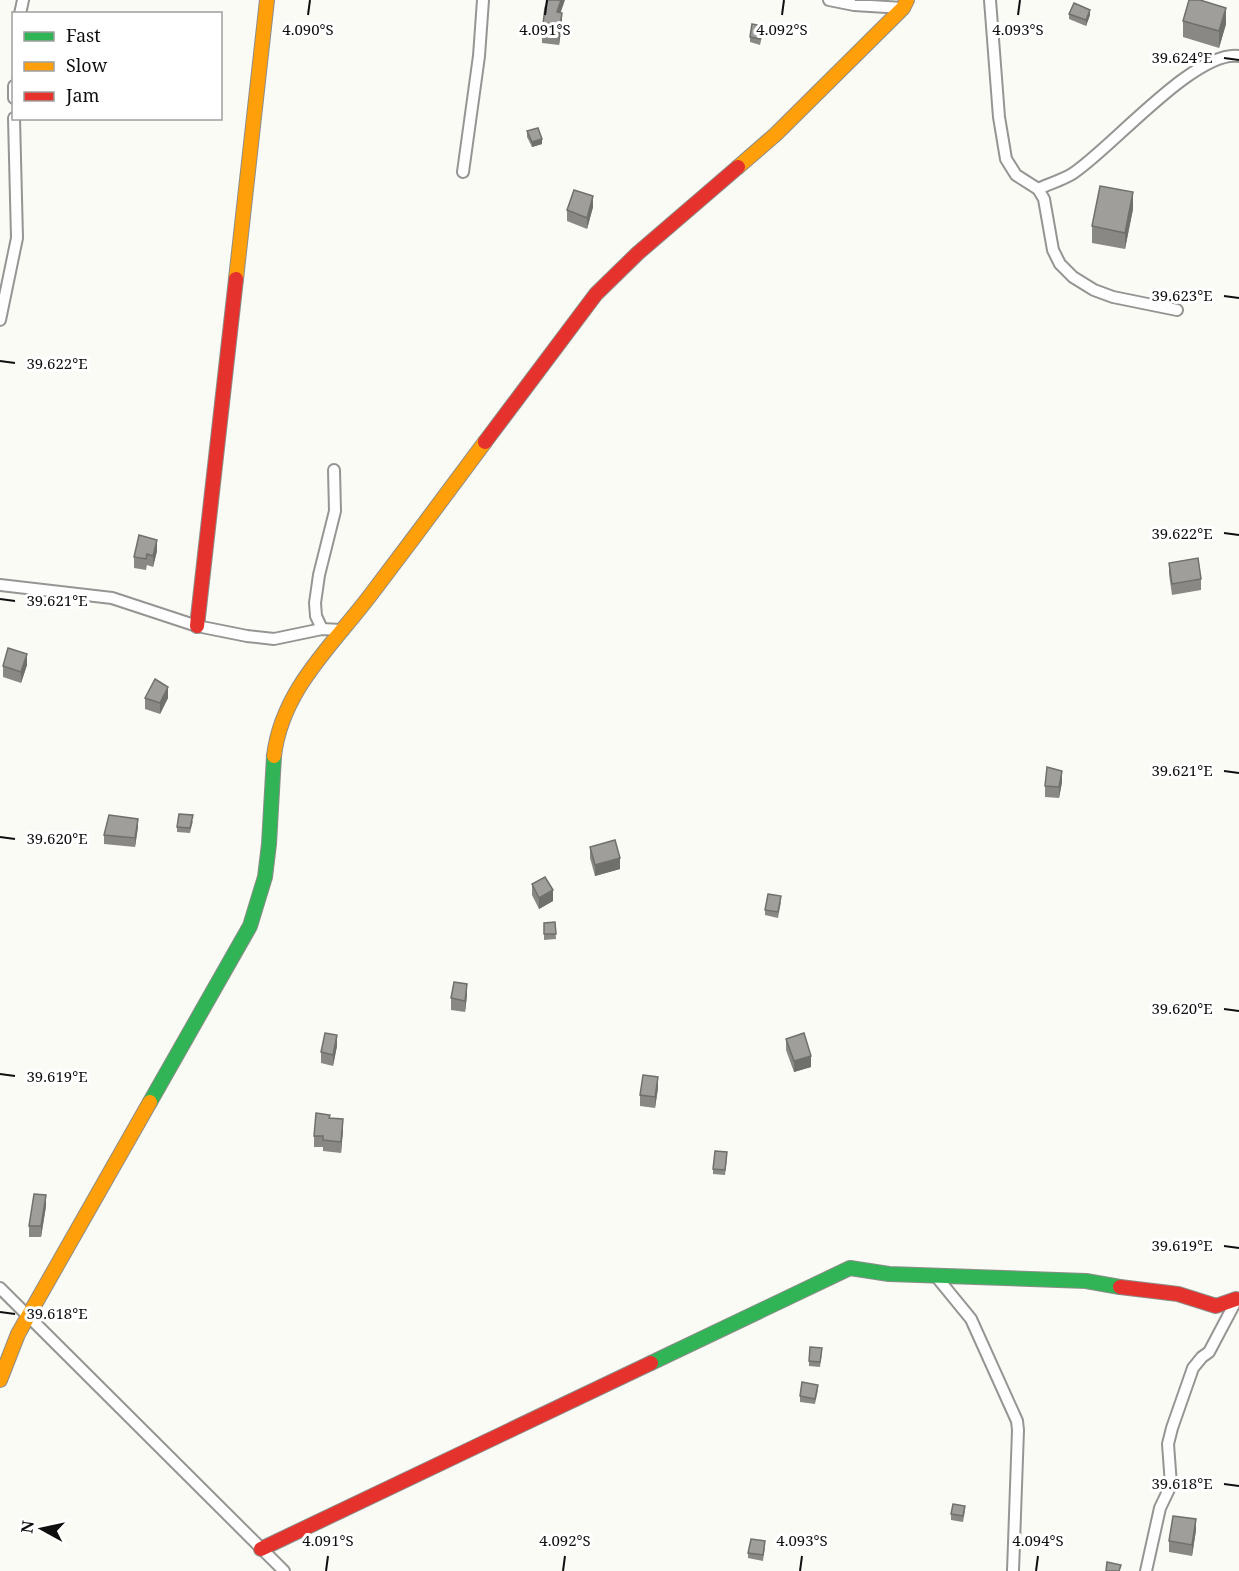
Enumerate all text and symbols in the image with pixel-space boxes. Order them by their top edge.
legend [12,12,222,120]
text: 4.090°S [282,19,334,39]
text: 4.091°S [519,19,571,39]
text: 4.092°S [756,19,808,39]
text: 4.093°S [992,19,1044,39]
text: Fast [66,23,101,47]
text: 39.624°E [1151,47,1213,67]
text: Slow [66,53,108,77]
text: Jam [65,83,100,107]
text: 39.623°E [1151,285,1213,305]
text: 39.622°E [26,353,88,373]
text: 39.622°E [1151,523,1213,543]
text: 39.621°E [26,590,88,610]
text: 39.621°E [1151,760,1213,780]
text: 39.620°E [26,828,88,848]
text: 39.620°E [1151,998,1213,1018]
text: 39.619°E [26,1066,88,1086]
text: 39.619°E [1151,1235,1213,1255]
text: 39.618°E [26,1303,88,1323]
text: 39.618°E [1151,1473,1213,1493]
north arrow [12,1499,72,1559]
text: N [15,1519,39,1535]
text: 4.091°S [302,1530,354,1550]
text: 4.092°S [539,1530,591,1550]
text: 4.093°S [776,1530,828,1550]
text: 4.094°S [1012,1530,1064,1550]

